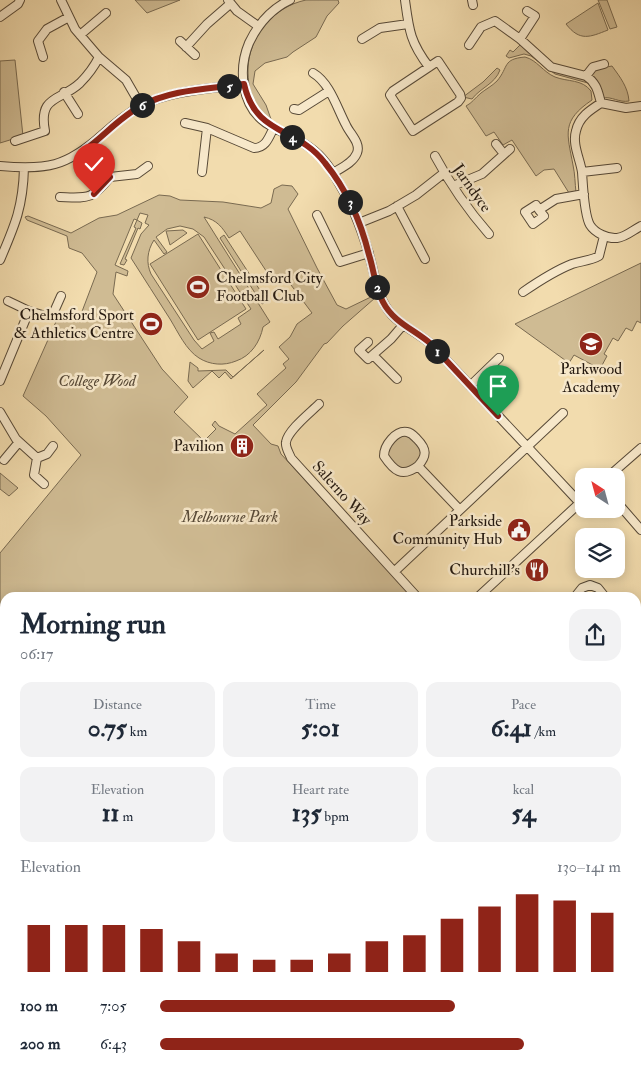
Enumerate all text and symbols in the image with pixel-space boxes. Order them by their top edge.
pin: 5 [216,74,242,98]
text: 5 [226,78,233,95]
pin: 6 [130,92,154,118]
text: 6 [139,97,146,114]
pin: 4 [280,124,304,150]
text: 4 [289,129,296,146]
pin [73,143,115,194]
icon: check [80,150,108,178]
street label: Jarndyce [447,159,496,217]
pin: 3 [338,190,362,214]
text: 3 [348,194,353,211]
place label: Chelmsford City Football Club [216,268,324,306]
sports icon: Chelmsford City Football Club [185,274,211,300]
pin: 2 [364,274,390,300]
text: 2 [374,279,381,296]
place label: Chelmsford Sport & Athletics Centre [14,305,134,343]
sports icon: Chelmsford Sport & Athletics Centre [138,311,164,337]
school or university icon: Parkwood Academy [578,331,604,357]
pin: 1 [424,338,450,364]
text: 1 [435,343,440,360]
place label: Parkwood Academy [560,359,622,397]
pin [477,365,519,416]
park label: College Wood [58,371,137,391]
icon: arrive [484,372,512,400]
building icon: Pavilion [229,433,255,459]
place label: Pavilion [173,436,224,456]
street label: Salerno Way [308,457,377,530]
north arrow [575,468,625,518]
map controls [575,468,625,578]
park label: Melbourne Park [181,507,278,527]
place label: Parkside Community Hub [393,511,502,549]
public building icon: Parkside Community Hub [506,517,532,543]
button: layers [575,528,625,578]
restaurant icon: Churchill's [524,557,550,583]
place label: Churchill's [449,560,520,580]
text: Morning run [20,607,166,642]
button: share [569,609,621,661]
text: 06:17 [20,644,53,664]
text: Distance [93,696,142,713]
text: Time [305,696,336,713]
text: Pace [511,696,536,713]
text: 0.75 [88,713,127,744]
text: 5:01 [301,713,340,744]
text: 6:41 [491,713,532,744]
text: km [127,723,147,740]
text: /km [532,723,556,740]
text: Elevation [91,781,144,798]
text: Heart rate [292,781,349,798]
text: kcal [513,781,534,798]
text: 11 [102,798,120,829]
text: 135 [292,798,321,829]
text: 54 [512,798,535,829]
text: m [120,808,133,825]
text: bpm [321,808,349,825]
text: Elevation [20,857,81,877]
text: 130–141 m [557,857,621,877]
text: 100 m [20,996,58,1016]
text: 7:05 [100,996,127,1016]
text: 200 m [20,1034,60,1054]
text: 6:43 [100,1034,127,1054]

